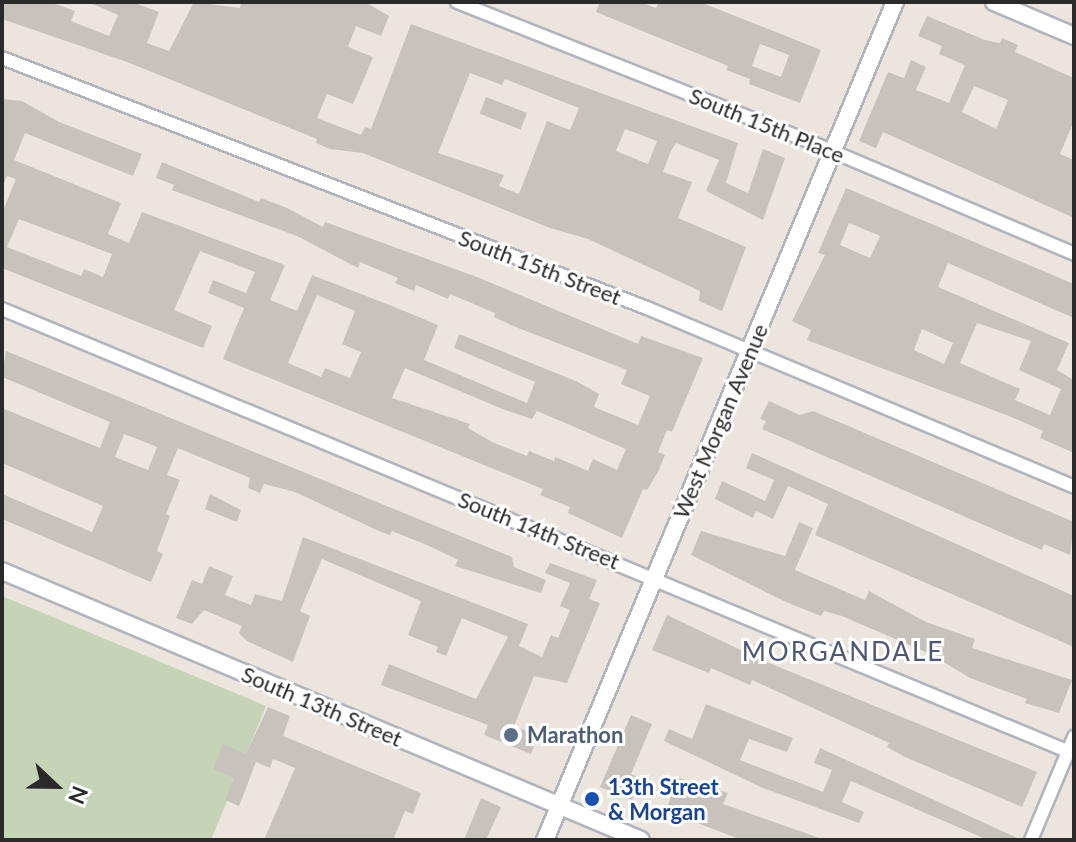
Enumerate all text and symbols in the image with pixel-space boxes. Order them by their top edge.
street label: South 15th Place [686,82,848,168]
street label: South 15th Street [455,224,625,310]
street label: West Morgan Avenue [667,319,773,523]
street label: South 14th Street [454,486,624,574]
district label: MORGANDALE [742,636,944,668]
street label: South 13th Street [238,660,406,752]
place label: Marathon [527,722,623,748]
marker: Marathon [502,726,520,744]
north arrow [16,746,96,826]
place label: 13th Street & Morgan [608,773,719,824]
text: N [63,782,94,808]
marker: 13th Street & Morgan [583,790,601,808]

